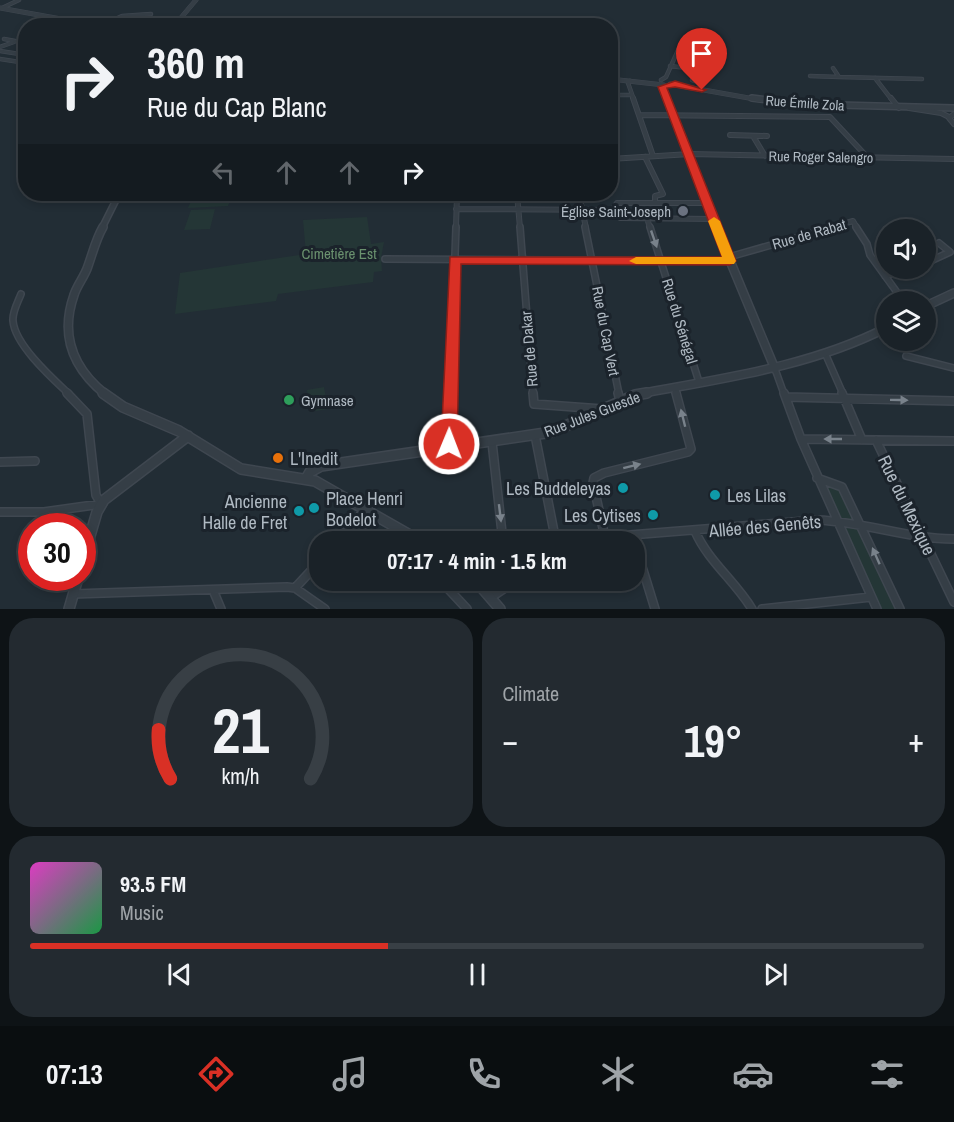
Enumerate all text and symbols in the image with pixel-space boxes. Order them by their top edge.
pin [676,28,727,90]
text: 360 m [147,35,245,91]
icon: arrive [685,37,718,70]
icon: right [48,42,126,120]
text: Rue du Cap Blanc [147,89,327,125]
street label: Rue Émile Zola [765,91,846,115]
street label: Rue Roger Salengro [769,147,873,167]
icon: left [207,156,240,189]
icon: ahead [270,156,303,189]
icon: ahead [333,156,366,189]
icon: right [396,156,429,189]
place label: Église Saint-Joseph [561,201,671,222]
marker: Église Saint-Joseph [676,204,690,218]
street label: Rue de Rabat [770,213,849,255]
map controls [876,219,936,351]
button: sound [876,219,936,279]
one-way arrow [650,230,659,248]
park label: Cimetière Est [301,243,377,264]
street label: Rue du Sénégal [657,276,703,366]
street label: Rue du Cap Vert [587,284,625,378]
button: layers [876,291,936,351]
street label: Rue de Dakar [515,310,543,388]
street label: Rue Jules Guesde [541,386,643,442]
place label: Gymnase [301,390,354,411]
marker: Gymnase [282,393,296,407]
one-way arrow [890,395,909,405]
one-way arrow [677,408,687,427]
position arrow [417,412,481,476]
one-way arrow [823,435,842,444]
place label: L'Inedit [290,446,338,471]
marker: L'Inedit [271,451,285,465]
street label: Rue du Mexique [872,451,942,559]
one-way arrow [623,461,641,471]
place label: Les Buddeleyas [506,476,611,501]
marker: Les Buddeleyas [616,481,630,495]
place label: Les Lilas [727,483,786,508]
place label: Place Henri Bodelot [326,486,403,532]
marker: Les Lilas [708,488,722,502]
place label: Ancienne Halle de Fret [203,489,287,535]
marker: Place Henri Bodelot [307,501,321,515]
one-way arrow [495,503,505,522]
place label: Les Cytises [564,503,641,528]
marker: Ancienne Halle de Fret [292,504,306,518]
marker: Les Cytises [646,508,660,522]
street label: Allée des Genêts [707,509,822,543]
speed limit sign: 30 [18,513,96,591]
text: 07:17 · 4 min · 1.5 km [387,546,567,576]
one-way arrow [871,546,881,564]
text: Climate [503,680,559,707]
text: 21 [212,688,270,772]
text: 19° [684,710,743,771]
text: − [503,718,518,762]
text: + [908,718,924,762]
text: km/h [222,763,260,792]
text: 93.5 FM [120,869,186,899]
text: Music [120,899,164,926]
icon: previous [163,958,196,991]
icon: pause [461,958,494,991]
icon: next [759,958,792,991]
icon: directions [195,1053,237,1095]
icon: music [329,1053,371,1095]
icon: phone [463,1053,505,1095]
icon: climate [597,1053,639,1095]
icon: car [732,1053,774,1095]
icon: filters [866,1053,908,1095]
text: 07:13 [46,1056,103,1092]

